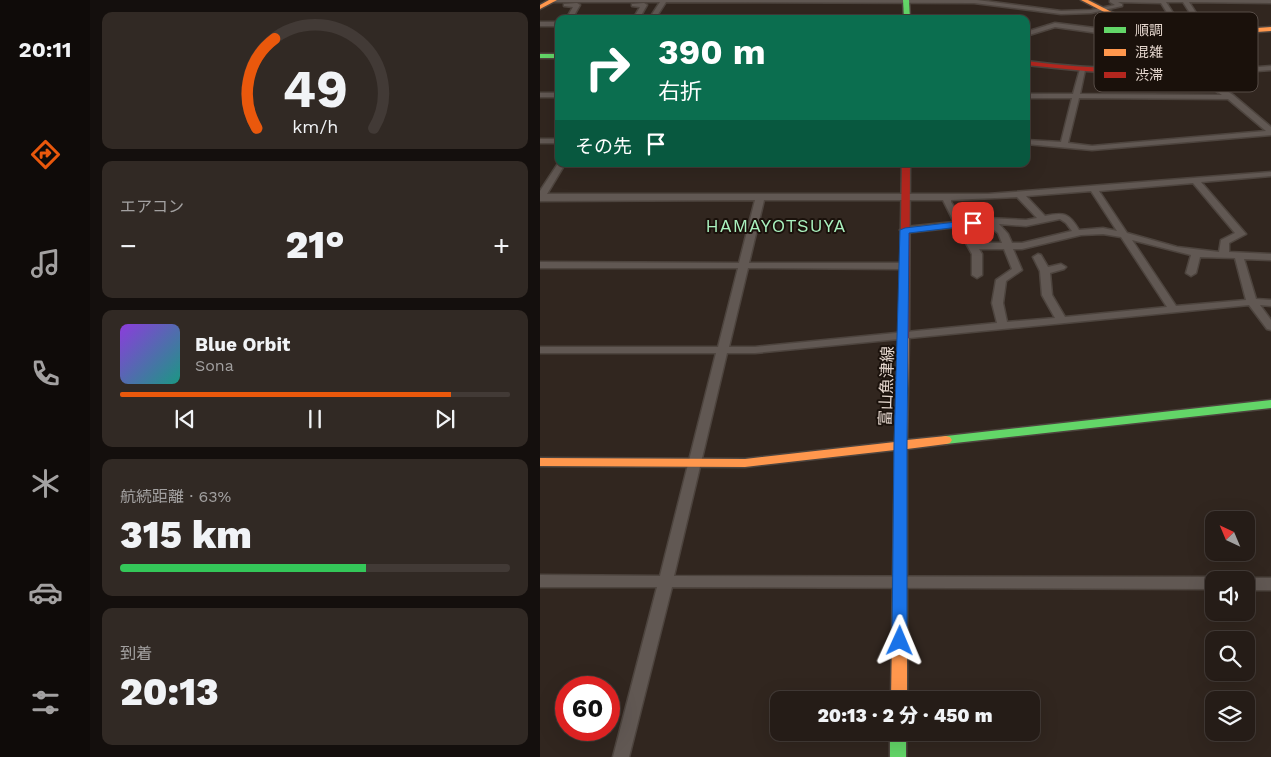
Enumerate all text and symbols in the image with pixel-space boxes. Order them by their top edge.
legend [1094,12,1258,92]
text: 順調 [1135,22,1163,38]
text: 390 m [658,31,766,73]
icon: right [575,35,640,100]
text: 20:11 [19,37,71,62]
text: 混雑 [1135,44,1163,60]
text: 49 [282,59,348,120]
text: 渋滞 [1135,67,1163,83]
text: 右折 [658,79,702,104]
text: km/h [292,116,338,137]
icon: arrive [642,130,670,158]
text: その先 [575,135,632,158]
icon: directions [28,137,63,172]
text: エアコン [120,197,184,216]
pin [952,202,994,244]
icon: arrive [959,209,987,237]
district label: HAMAYOTSUYA [706,215,846,236]
text: 21° [285,223,345,267]
text: − [120,229,137,262]
text: + [493,229,510,262]
icon: music [28,246,63,281]
text: Blue Orbit [195,333,290,356]
street label: 富山魚津線 [876,346,897,426]
icon: phone [28,356,63,391]
text: Sona [195,356,234,375]
icon: previous [171,405,199,433]
icon: pause [301,405,329,433]
icon: next [431,405,459,433]
icon: climate [28,466,63,501]
text: 航続距離 · 63% [120,487,231,506]
north arrow [1205,511,1255,561]
map controls [1205,511,1255,741]
text: 315 km [120,513,252,557]
button: sound [1205,571,1255,621]
icon: car [28,575,63,610]
position arrow [873,614,925,666]
button: search [1205,631,1255,681]
text: 到着 [120,644,152,663]
text: 20:13 [120,670,219,714]
speed limit sign: 60 [555,676,620,741]
icon: filters [28,685,63,720]
button: layers [1205,691,1255,741]
text: 20:13 · 2 分 · 450 m [817,704,993,727]

